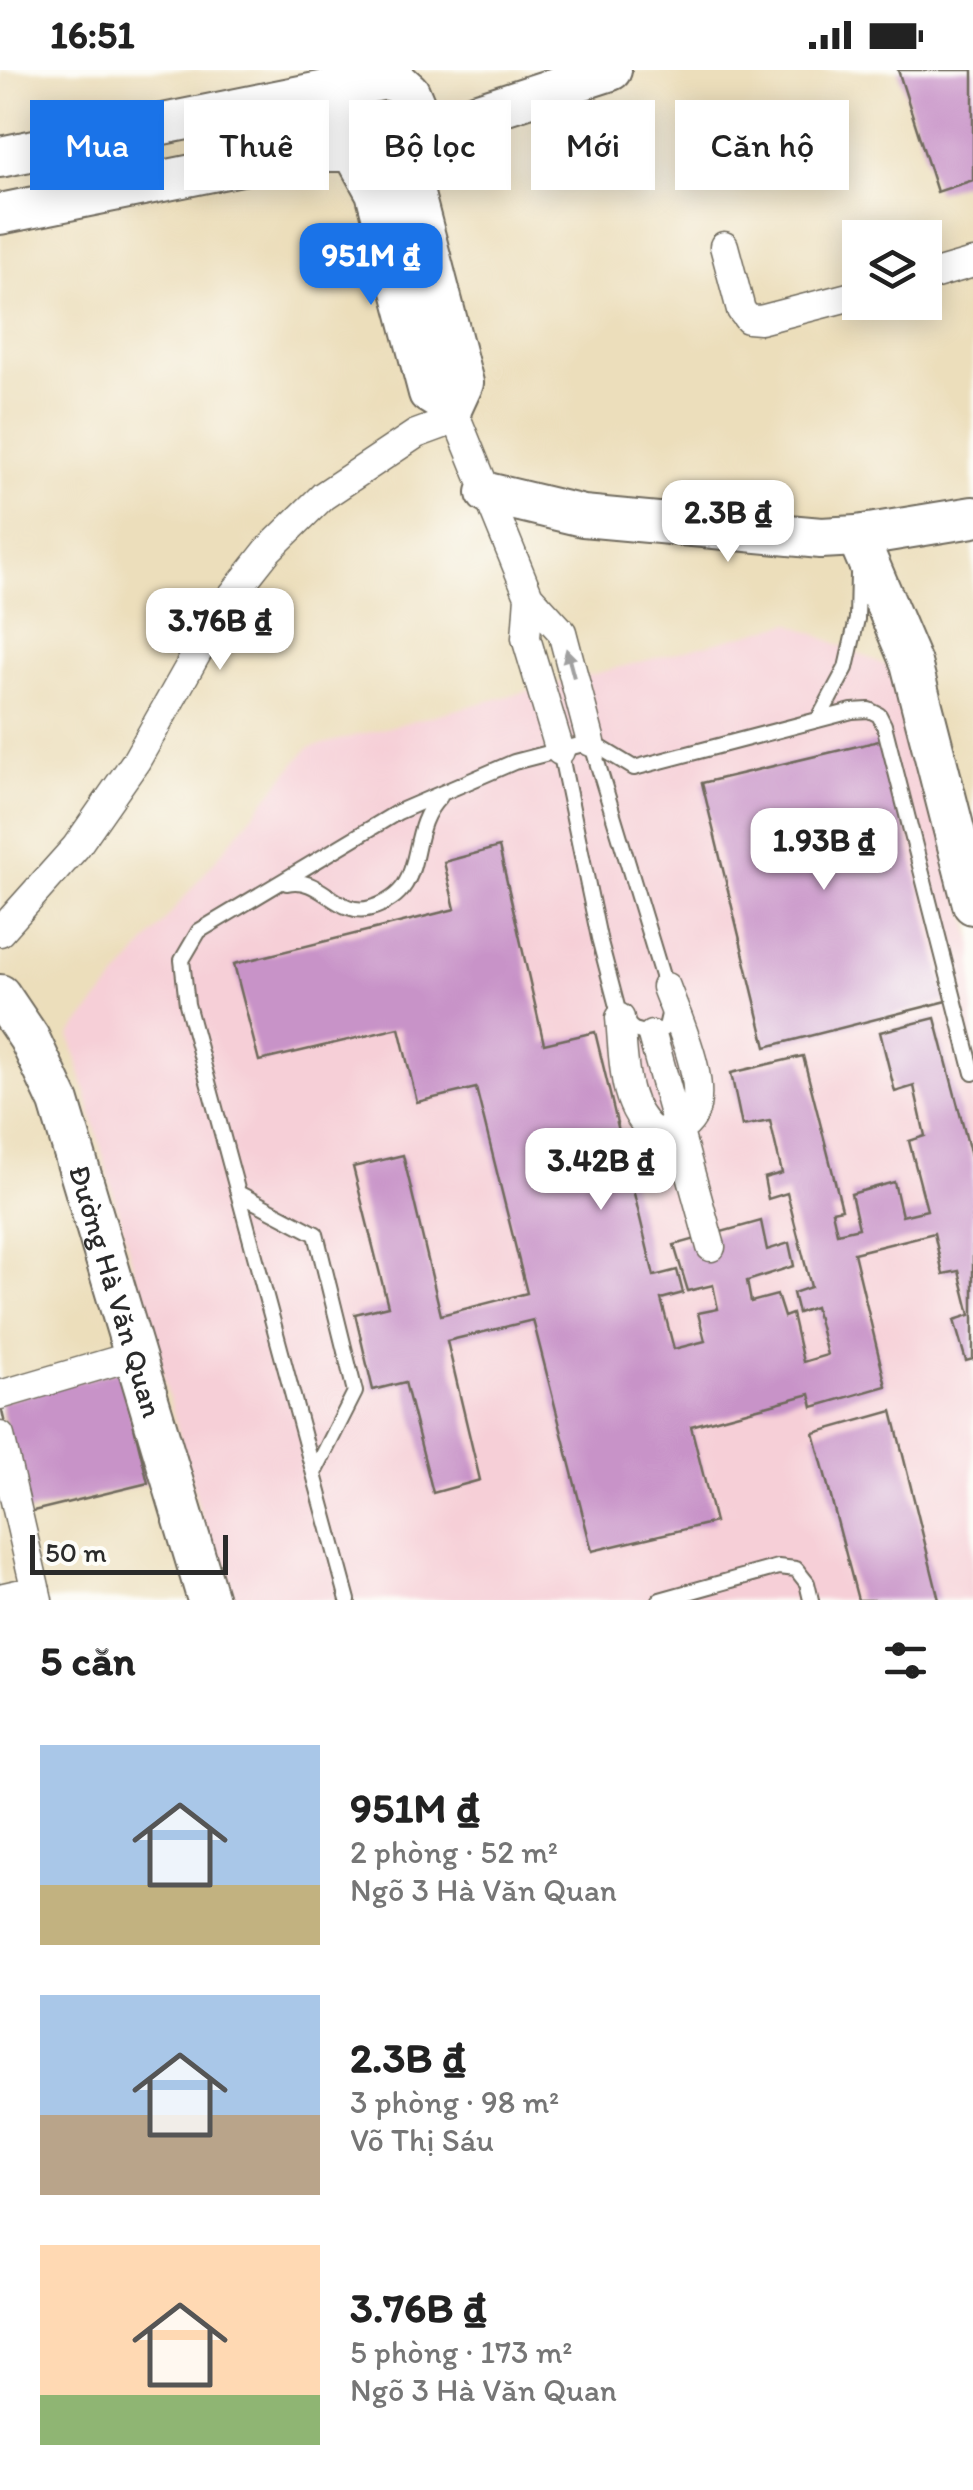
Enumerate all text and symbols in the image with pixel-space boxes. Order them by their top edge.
text: 16:51 [50,12,135,58]
chip: Mua [30,100,164,190]
chip: Thuê [184,100,329,190]
chip: Bộ lọc [349,100,511,190]
chip: Mới [531,100,655,190]
chip: Căn hộ [675,100,849,190]
map controls [842,220,942,320]
button: layers [842,220,942,320]
pin: 951M ₫ [290,223,452,308]
text: 951M ₫ [322,236,420,274]
pin: 2.3B ₫ [647,480,809,565]
text: 2.3B ₫ [684,493,772,531]
pin: 3.76B ₫ [128,588,312,673]
text: 3.76B ₫ [168,601,272,639]
one-way arrow [562,647,578,678]
pin: 1.93B ₫ [732,808,916,893]
text: 1.93B ₫ [773,821,875,859]
pin: 3.42B ₫ [509,1128,693,1213]
text: 3.42B ₫ [547,1141,655,1179]
street label: Đường Hà Văn Quan [61,1160,171,1422]
scale bar [30,1530,228,1574]
text: 50 m [45,1535,107,1569]
icon: filters [878,1633,933,1688]
text: 5 căn [40,1635,135,1686]
text: 951M ₫ [350,1782,480,1833]
icon: home [120,1785,240,1905]
text: 2 phòng · 52 m² [350,1833,558,1871]
text: Ngõ 3 Hà Văn Quan [350,1871,617,1909]
text: 2.3B ₫ [350,2032,466,2083]
icon: home [120,2035,240,2155]
text: 3 phòng · 98 m² [350,2083,559,2121]
text: Võ Thị Sáu [350,2121,494,2159]
text: 3.76B ₫ [350,2282,487,2333]
icon: home [120,2285,240,2405]
text: 5 phòng · 173 m² [350,2333,573,2371]
text: Ngõ 3 Hà Văn Quan [350,2371,617,2409]

